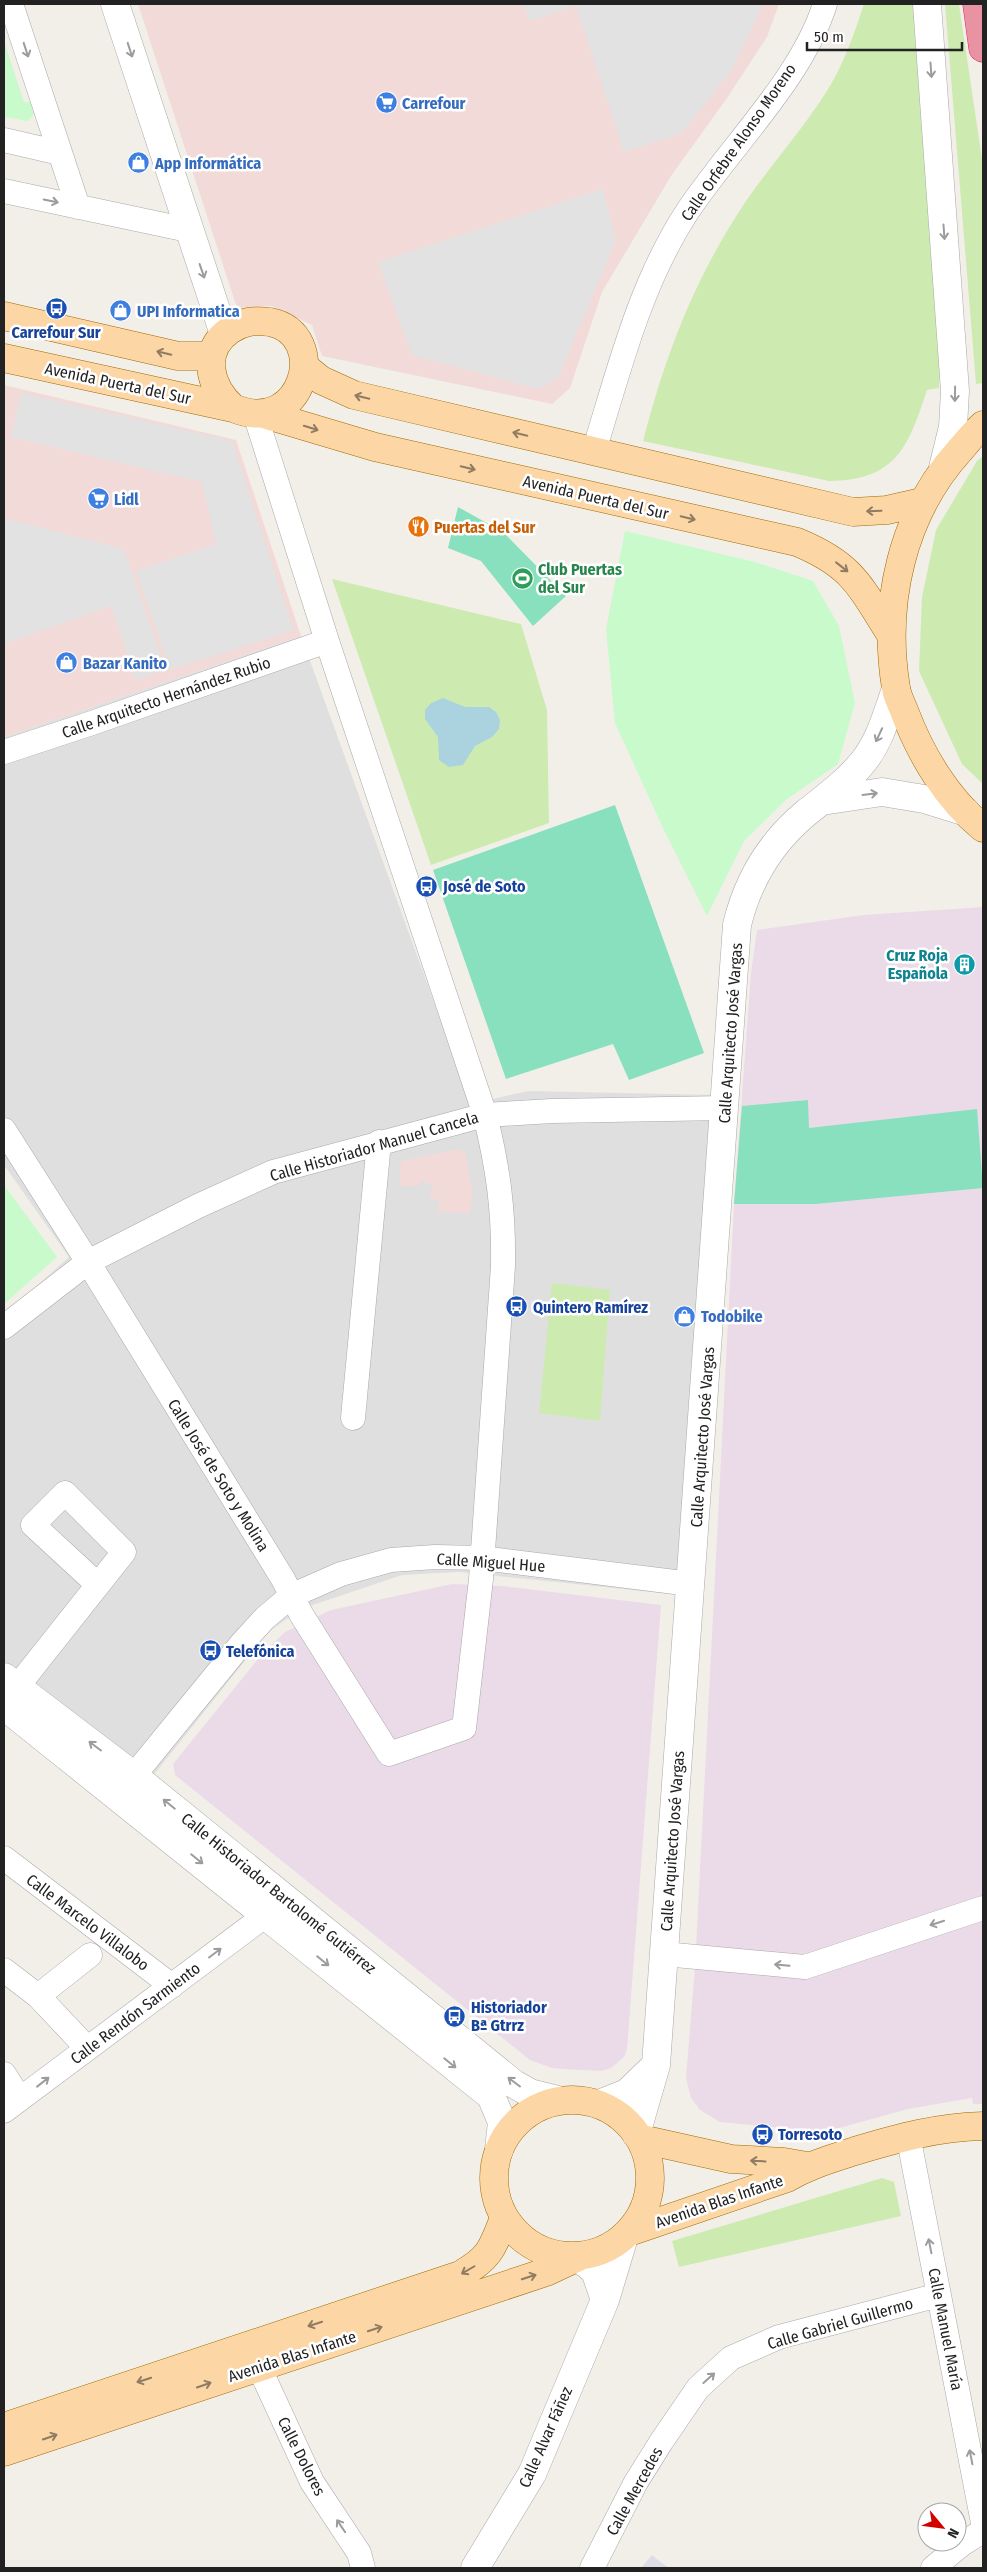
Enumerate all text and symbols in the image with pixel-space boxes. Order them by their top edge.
scale bar [807,20,962,52]
text: 50 m [814,28,844,46]
one-way arrow [22,42,31,57]
one-way arrow [126,42,135,57]
street label: Calle Orfebre Alonso Moreno [677,60,800,224]
one-way arrow [927,62,936,78]
supermarket icon: Carrefour [374,91,398,115]
place label: Carrefour [402,94,466,113]
shop icon: App Informática [127,151,151,175]
place label: App Informática [154,154,261,173]
one-way arrow [43,197,59,206]
one-way arrow [939,224,948,240]
one-way arrow [198,263,207,278]
bus stop icon: Carrefour Sur [44,296,68,320]
shop icon: UPI Informatica [109,299,133,323]
place label: UPI Informatica [137,302,240,321]
place label: Carrefour Sur [11,323,101,342]
one-way arrow [156,348,172,357]
street label: Avenida Puerta del Sur [43,359,193,408]
one-way arrow [950,386,960,402]
one-way arrow [355,392,371,401]
one-way arrow [302,423,318,433]
one-way arrow [513,429,529,438]
one-way arrow [459,464,475,473]
street label: Avenida Puerta del Sur [521,471,671,524]
supermarket icon: Lidl [86,487,110,511]
place label: Lidl [114,490,139,509]
one-way arrow [866,506,882,516]
one-way arrow [680,514,696,523]
restaurant icon: Puertas del Sur [406,515,430,539]
place label: Puertas del Sur [434,518,535,537]
place label: Club Puertas del Sur [538,560,622,597]
one-way arrow [835,561,848,572]
sports icon: Club Puertas del Sur [510,566,534,590]
shop icon: Bazar Kanito [55,651,79,675]
street label: Calle Arquitecto Hernández Rubio [59,653,273,742]
place label: Bazar Kanito [83,654,168,673]
one-way arrow [873,727,883,742]
one-way arrow [862,789,878,799]
bus stop icon: José de Soto [415,874,439,898]
place label: José de Soto [442,877,526,896]
street label: Calle Arquitecto José Vargas [715,942,746,1124]
place label: Cruz Roja Española [886,946,948,983]
building icon: Cruz Roja Española [952,952,976,976]
street label: Calle Historiador Manuel Cancela [268,1108,481,1185]
bus stop icon: Quintero Ramírez [505,1295,529,1319]
place label: Quintero Ramírez [533,1298,648,1317]
shop icon: Todobike [673,1304,697,1328]
place label: Todobike [701,1307,763,1326]
street label: Calle Arquitecto José Vargas [687,1346,718,1528]
street label: Calle José de Soto y Molina [164,1396,273,1555]
street label: Calle Miguel Hue [436,1549,546,1576]
bus stop icon: Telefónica [198,1639,222,1663]
place label: Telefónica [226,1642,294,1661]
one-way arrow [89,1741,102,1752]
street label: Calle Arquitecto José Vargas [657,1750,688,1932]
one-way arrow [163,1799,176,1810]
street label: Calle Historiador Bartolomé Gutiérrez [177,1809,380,1978]
one-way arrow [190,1854,204,1864]
street label: Calle Marcelo Villalobo [23,1870,153,1975]
one-way arrow [930,1919,945,1928]
one-way arrow [208,1948,221,1959]
one-way arrow [317,1955,330,1966]
street label: Calle Rendón Sarmiento [67,1959,204,2068]
one-way arrow [774,1960,790,1969]
place label: Historiador Bª Gtrrz [471,1998,547,2035]
bus stop icon: Historiador Bª Gtrrz [443,2004,467,2028]
one-way arrow [443,2057,456,2068]
one-way arrow [36,2077,50,2087]
one-way arrow [508,2077,521,2088]
bus stop icon: Torresoto [750,2122,774,2146]
place label: Torresoto [778,2125,843,2144]
one-way arrow [751,2157,767,2166]
street label: Avenida Blas Infante [653,2171,785,2232]
one-way arrow [925,2239,934,2255]
one-way arrow [461,2266,475,2276]
street label: Calle Manuel María [924,2266,967,2392]
one-way arrow [521,2272,537,2282]
street label: Calle Gabriel Guillermo [765,2294,915,2353]
one-way arrow [307,2319,323,2329]
one-way arrow [367,2323,383,2333]
street label: Avenida Blas Infante [226,2327,359,2386]
one-way arrow [703,2372,716,2384]
one-way arrow [136,2376,152,2386]
one-way arrow [196,2380,212,2390]
street label: Calle Alvar Fáñez [515,2384,576,2491]
street label: Calle Dolores [274,2414,330,2499]
one-way arrow [42,2432,57,2441]
street label: Calle Mercedes [602,2444,667,2539]
one-way arrow [966,2450,975,2466]
north arrow [917,2502,967,2552]
one-way arrow [336,2519,346,2533]
text: N [943,2525,962,2541]

